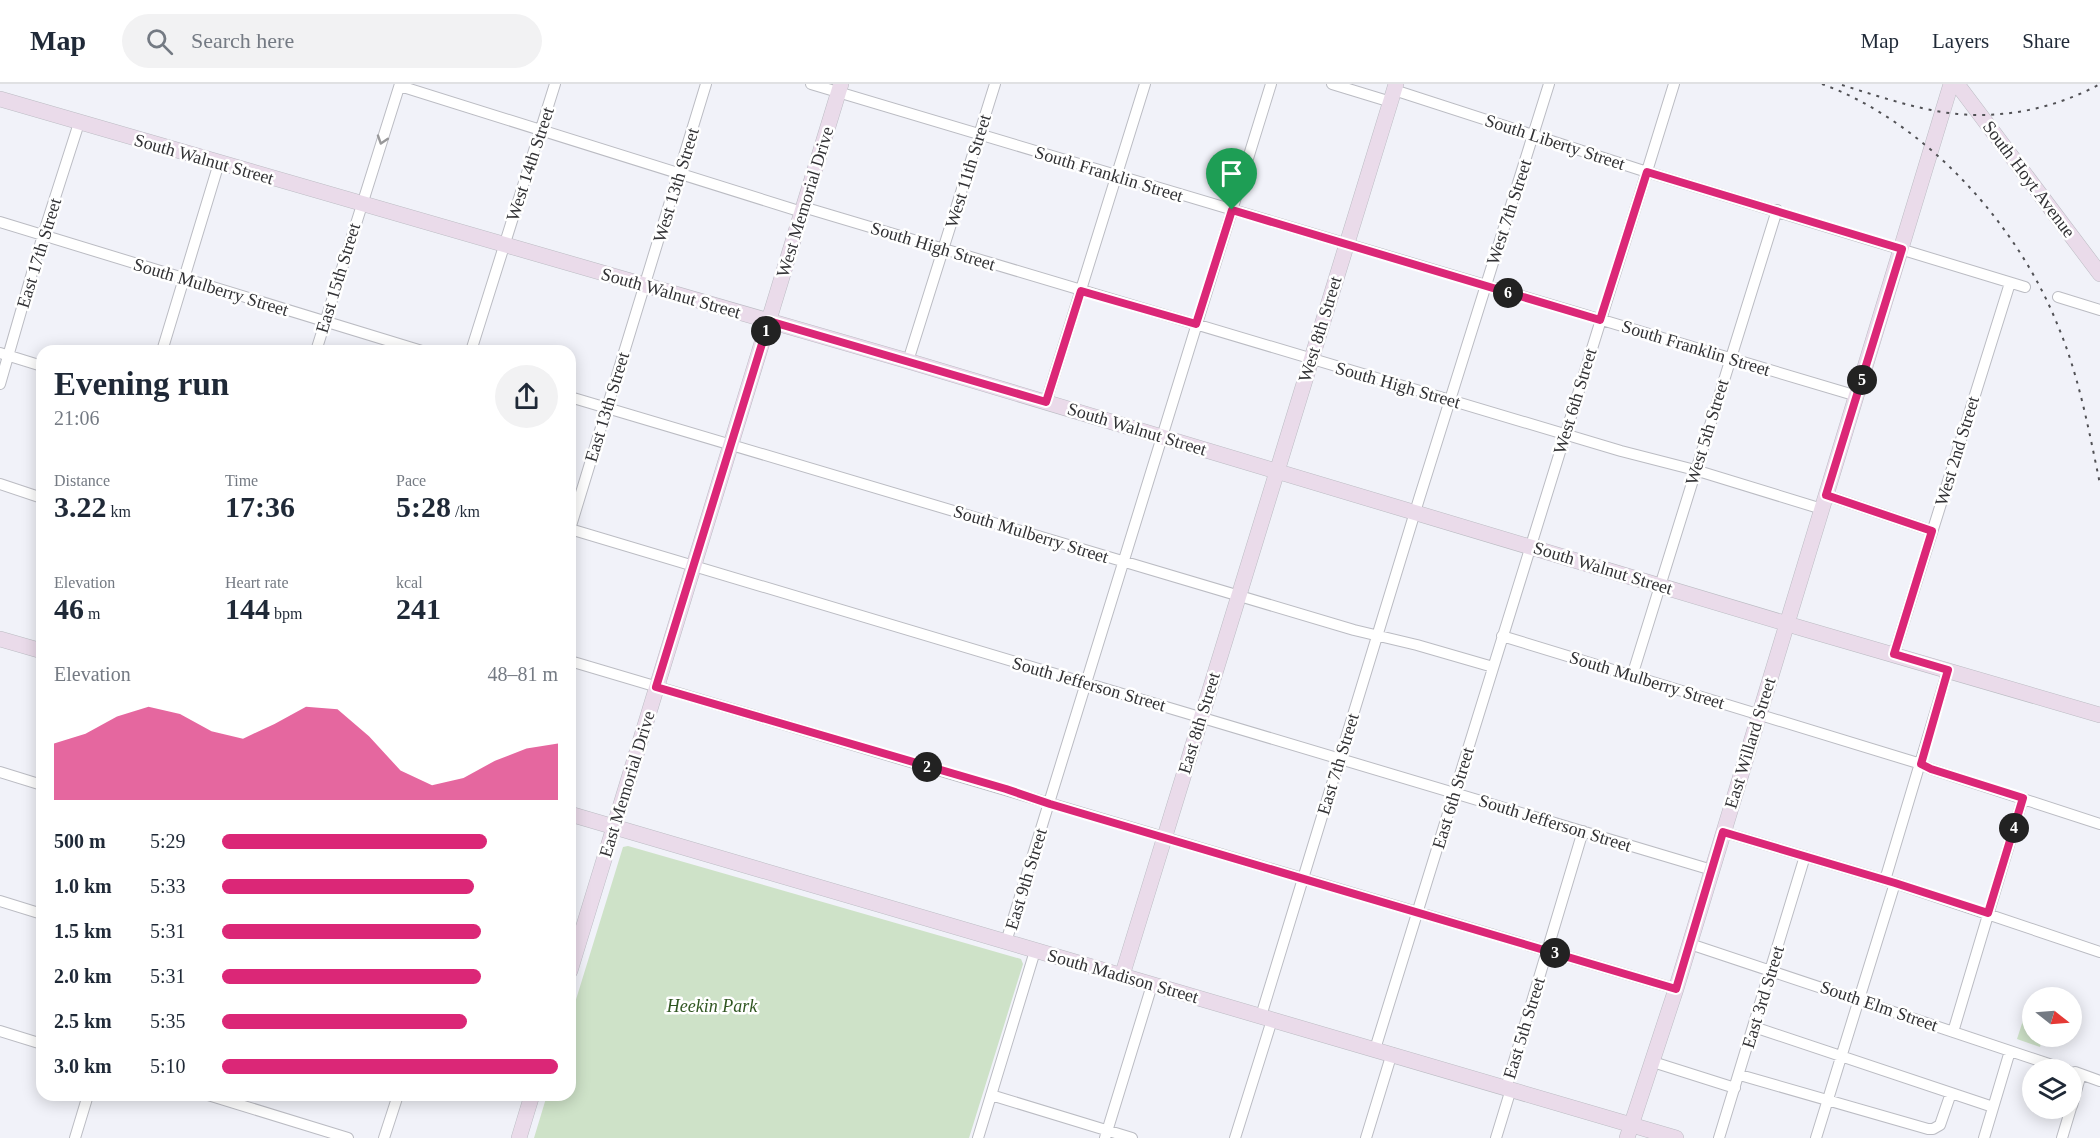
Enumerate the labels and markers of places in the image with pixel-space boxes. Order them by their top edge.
pin [1206,148,1257,210]
pin: 6 [1493,278,1523,308]
pin: 1 [751,316,781,346]
pin: 5 [1847,365,1877,395]
pin: 2 [912,752,942,782]
pin: 4 [1999,813,2029,843]
pin: 3 [1540,938,1570,968]

